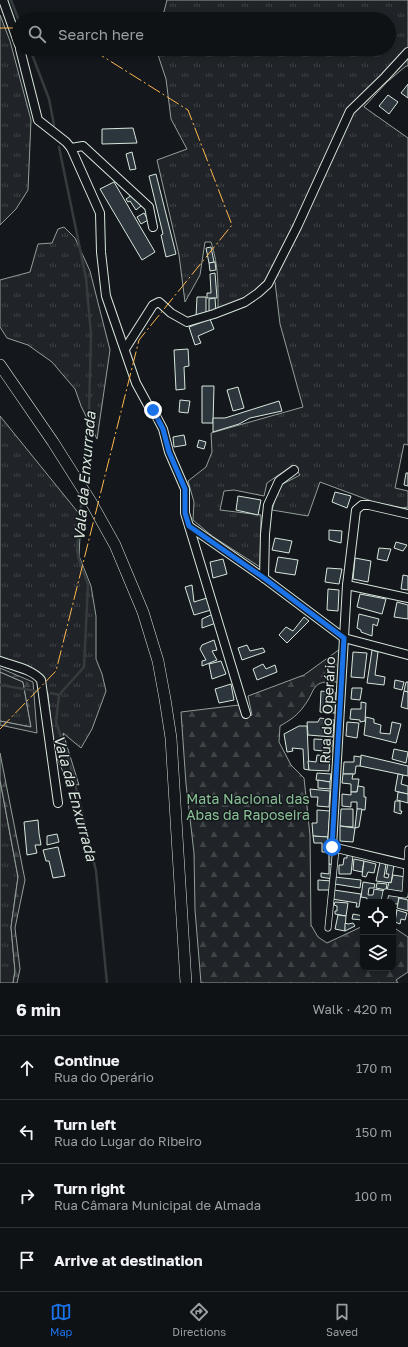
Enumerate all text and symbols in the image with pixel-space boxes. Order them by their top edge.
search box [12,12,396,56]
icon: search [26,23,48,45]
text: Search here [58,25,144,43]
route end [144,401,162,419]
water label: Vala da Enxurrada [69,410,99,541]
street label: Rua do Operário [316,656,338,764]
water label: Vala da Enxurrada [51,733,102,863]
park label: Mata Nacional das Abas da Raposeira [186,790,310,823]
route start [323,838,341,856]
map controls [360,899,396,971]
button: locate [360,899,396,935]
button: layers [360,935,396,971]
text: 6 min [16,999,61,1020]
text: Walk · 420 m [313,1001,392,1017]
text: Continue [54,1051,120,1069]
icon: ahead [16,1057,38,1079]
text: 170 m [356,1060,392,1076]
text: Rua do Operário [54,1069,154,1085]
text: Turn left [54,1115,116,1133]
icon: left [16,1121,38,1143]
text: 150 m [355,1124,392,1140]
text: Rua do Lugar do Ribeiro [54,1133,202,1149]
text: Turn right [54,1179,125,1197]
icon: right [16,1185,38,1207]
text: 100 m [355,1188,392,1204]
text: Rua Câmara Municipal de Almada [54,1197,261,1213]
icon: arrive [16,1249,38,1271]
text: Arrive at destination [54,1251,203,1269]
tab: Map [50,1301,72,1338]
tab: Directions [172,1301,226,1338]
tab: Saved [326,1301,358,1338]

